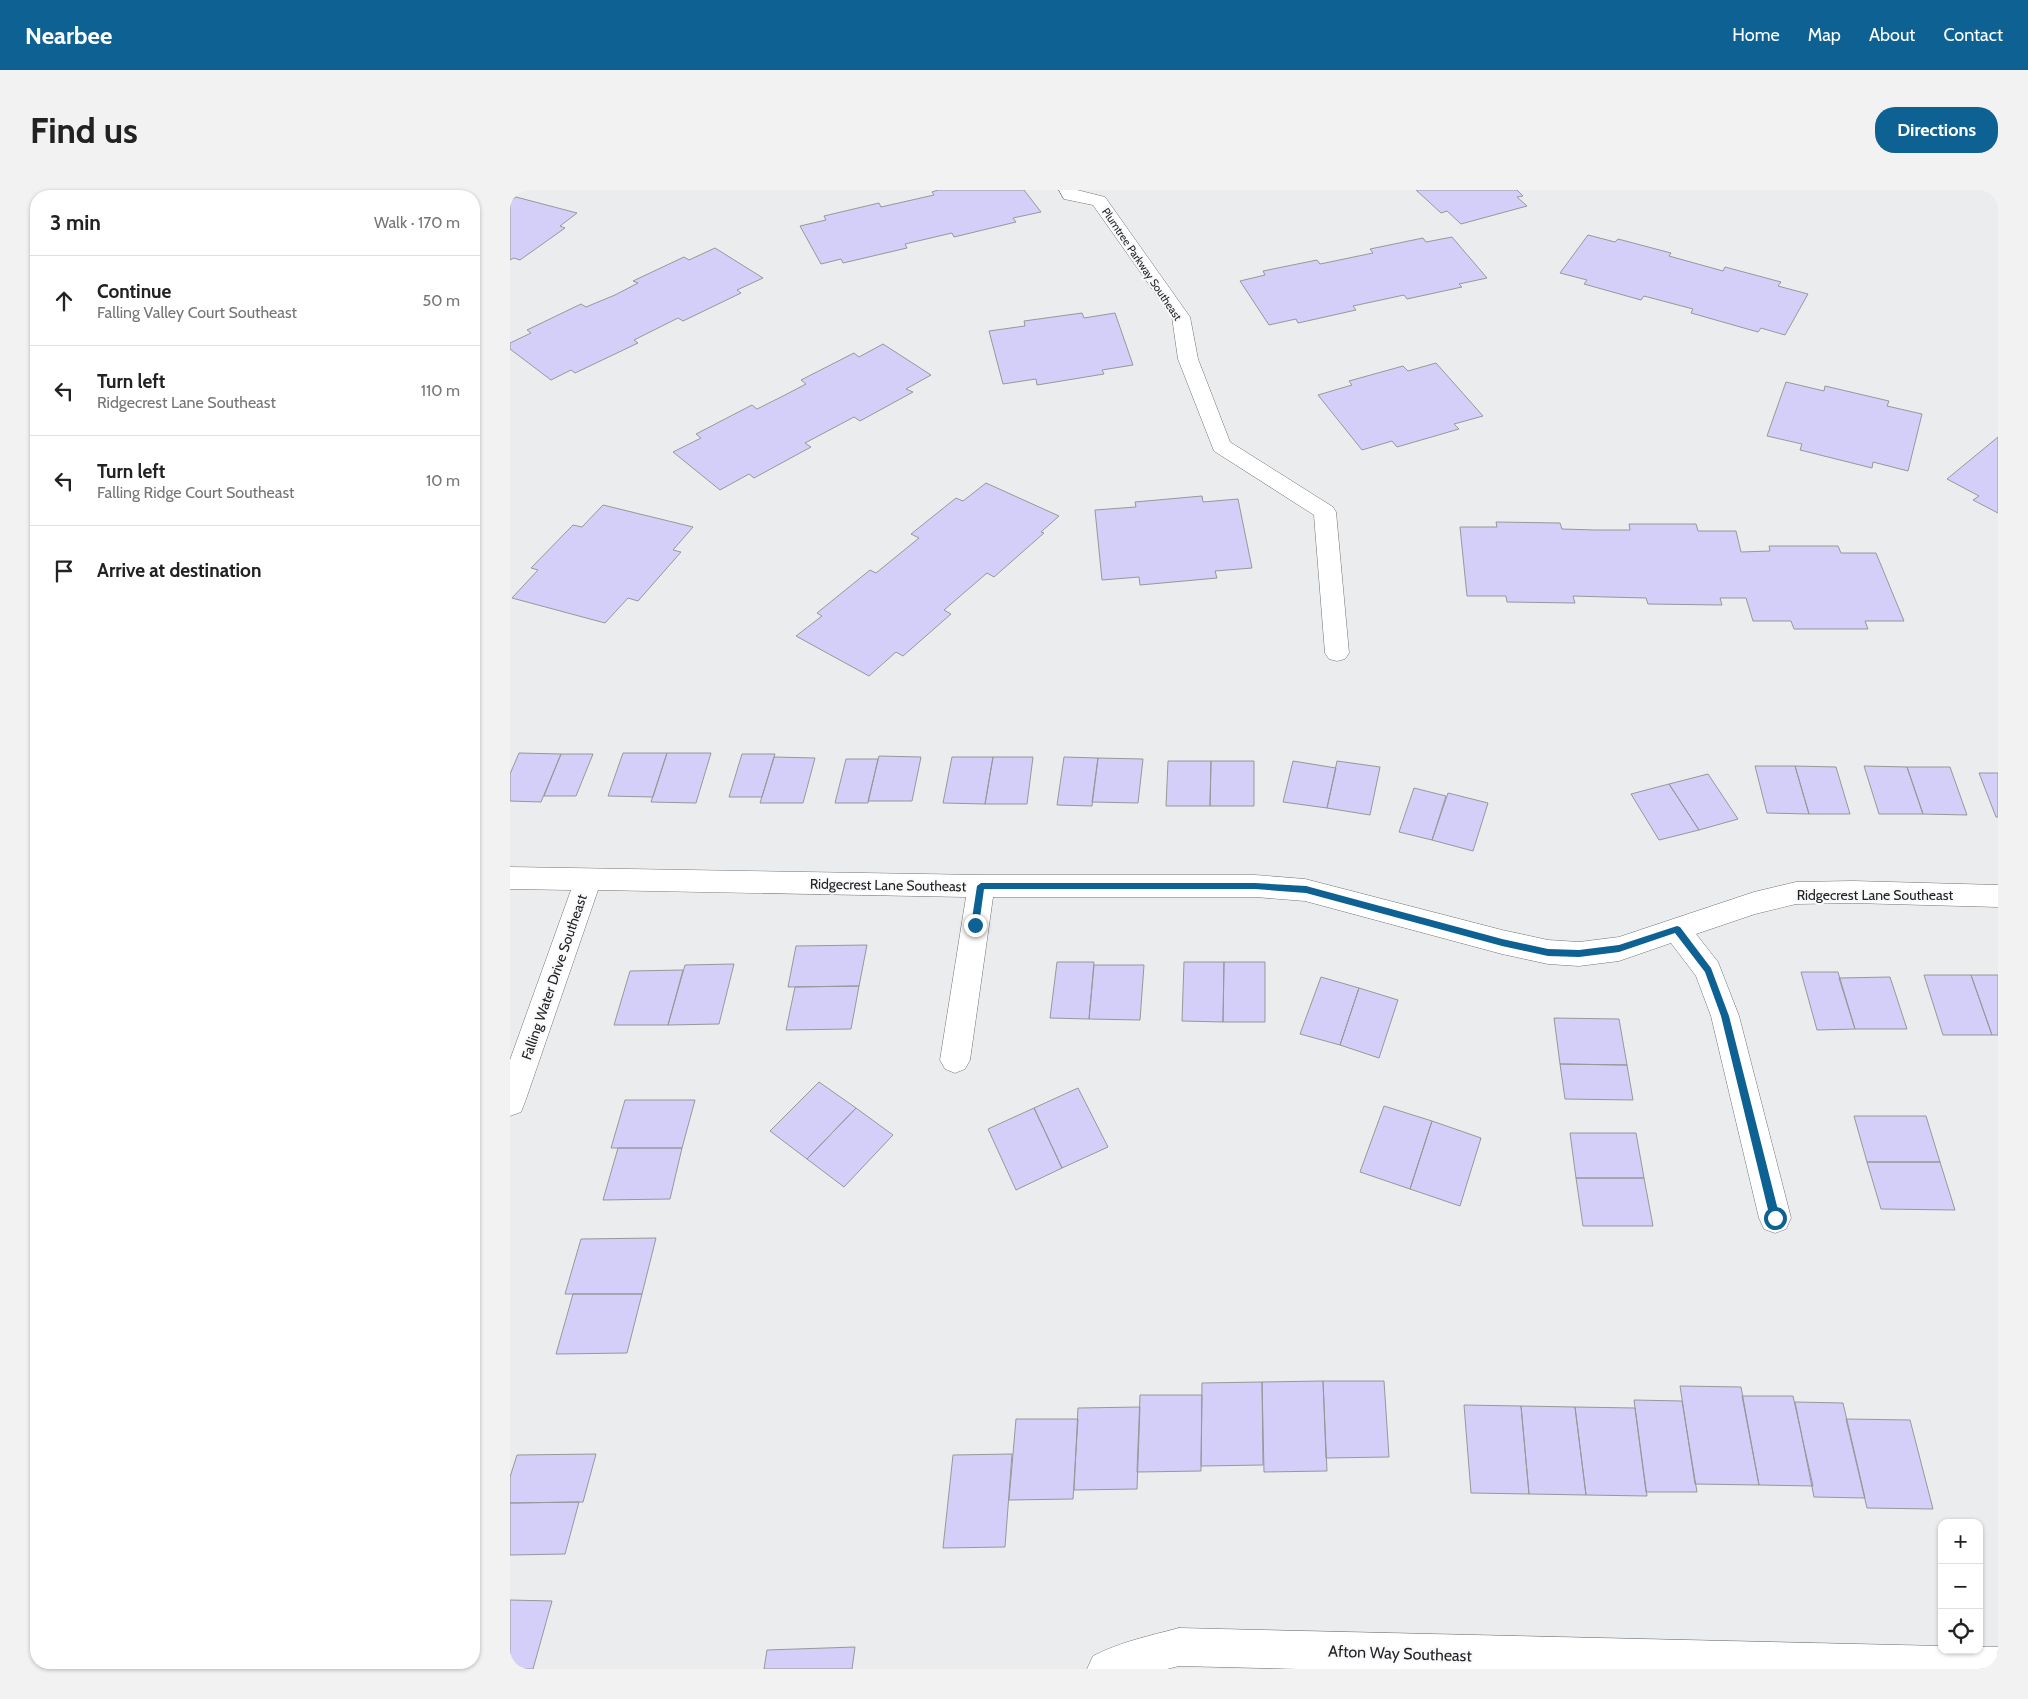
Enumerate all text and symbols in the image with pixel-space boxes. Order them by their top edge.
text: Nearbee [25,21,112,50]
text: Home [1732,24,1780,46]
text: Map [1808,24,1841,46]
text: About [1869,24,1915,46]
text: Contact [1943,24,2003,46]
button: Directions [1875,107,1998,153]
text: Find us [30,109,138,152]
street label: Plumtree Parkway Southeast [1099,205,1185,323]
text: 3 min [50,210,101,235]
text: Walk · 170 m [374,213,460,232]
text: Continue [97,280,171,303]
icon: ahead [50,287,78,315]
text: 50 m [423,291,460,310]
text: Falling Valley Court Southeast [97,303,297,322]
text: Turn left [97,370,165,393]
icon: left [50,377,78,405]
text: 110 m [421,381,460,400]
text: Ridgecrest Lane Southeast [97,393,276,412]
text: Turn left [97,460,165,483]
icon: left [50,467,78,495]
text: 10 m [426,471,460,490]
text: Falling Ridge Court Southeast [97,483,295,502]
icon: arrive [50,557,78,585]
text: Arrive at destination [97,559,261,582]
street label: Ridgecrest Lane Southeast [810,875,967,895]
street label: Ridgecrest Lane Southeast [1797,886,1954,904]
street label: Falling Water Drive Southeast [517,892,591,1062]
route end [964,914,987,937]
route start [1764,1207,1787,1230]
map controls [1938,1519,1983,1654]
button: + [1938,1519,1983,1564]
button: − [1938,1564,1983,1609]
button: locate [1938,1609,1983,1654]
street label: Afton Way Southeast [1328,1641,1473,1666]

